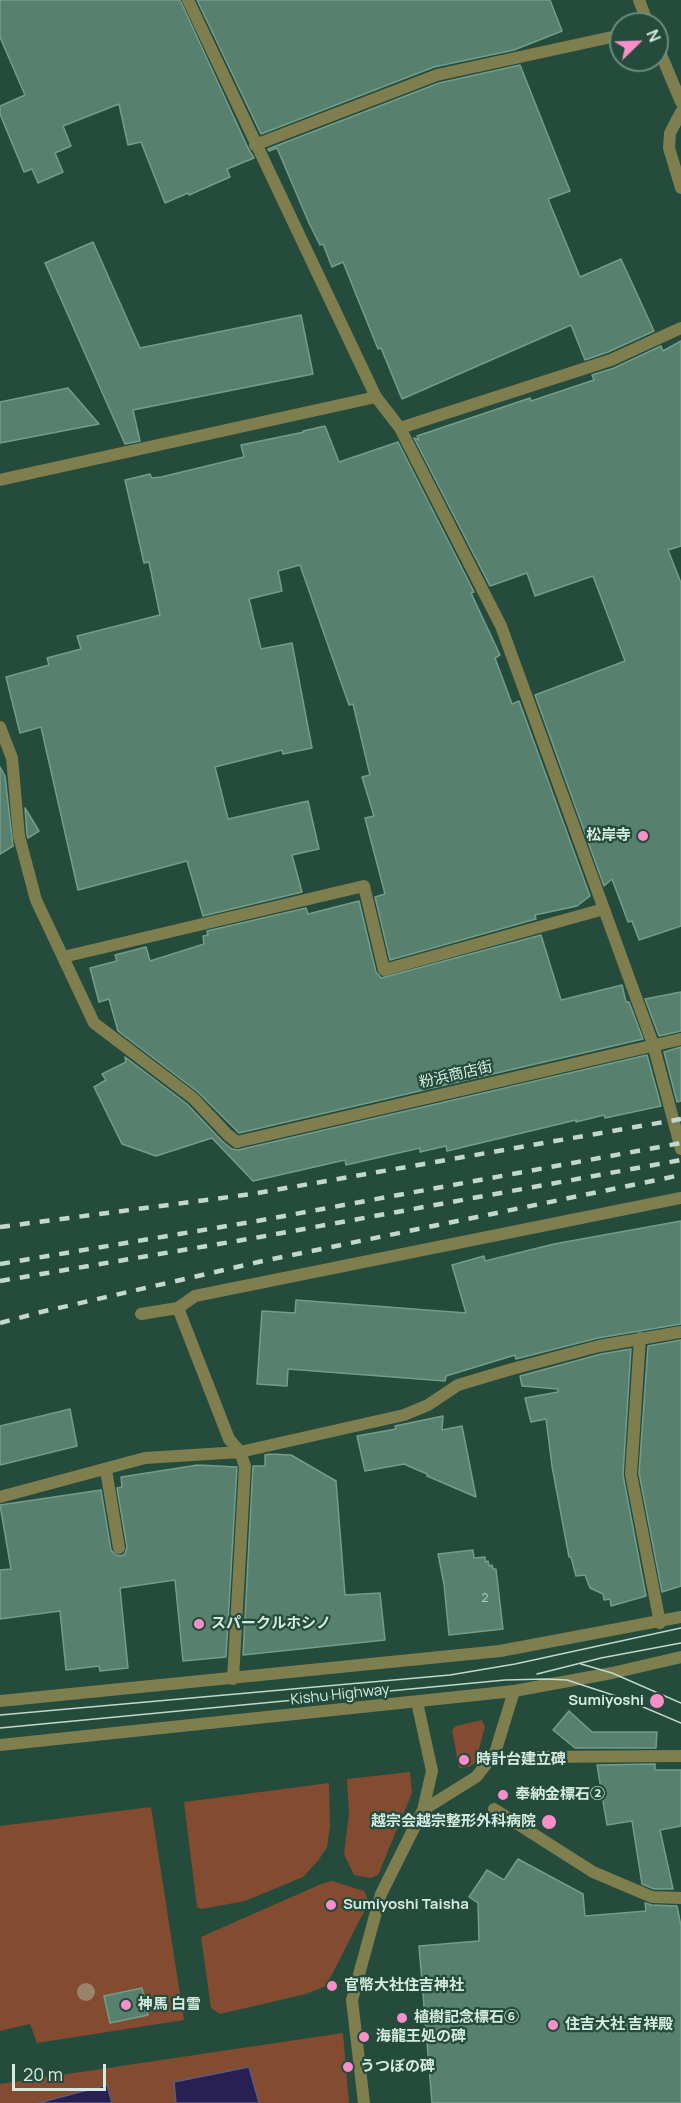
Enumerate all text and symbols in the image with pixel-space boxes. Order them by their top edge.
north arrow [609,12,669,72]
text: N [641,26,666,45]
place label: 松岸寺 [586,827,631,845]
marker: 松岸寺 [636,829,650,843]
street label: 粉浜商店街 [417,1058,495,1092]
house number: 2 [482,1592,488,1606]
place label: スパークルホシノ [211,1615,331,1633]
marker: スパークルホシノ [192,1617,206,1631]
street label: Kishu Highway [290,1681,390,1709]
place label: Sumiyoshi [568,1692,644,1710]
marker: Sumiyoshi [648,1692,666,1710]
place label: 時計台建立碑 [476,1751,566,1769]
marker: 時計台建立碑 [457,1753,471,1767]
place label: 奉納金標石② [515,1786,605,1804]
marker: 奉納金標石② [496,1788,510,1802]
place label: 越宗会越宗整形外科病院 [371,1813,536,1831]
marker: 越宗会越宗整形外科病院 [540,1813,558,1831]
place label: Sumiyoshi Taisha [343,1896,469,1914]
marker: Sumiyoshi Taisha [324,1898,338,1912]
place label: 官幣大社住吉神社 [344,1977,464,1995]
marker: 官幣大社住吉神社 [325,1979,339,1993]
place label: 神馬 白雪 [138,1996,201,2014]
marker: 神馬 白雪 [119,1998,133,2012]
place label: 植樹記念標石⑥ [414,2009,519,2027]
marker: 植樹記念標石⑥ [395,2011,409,2025]
place label: 住吉大社 吉祥殿 [565,2016,673,2034]
marker: 住吉大社 吉祥殿 [546,2018,560,2032]
place label: 海龍王処の碑 [376,2028,466,2046]
marker: 海龍王処の碑 [357,2030,371,2044]
scale bar [15,2052,110,2090]
place label: うつぼの碑 [360,2058,435,2076]
marker: うつぼの碑 [341,2060,355,2074]
text: 20 m [23,2062,63,2086]

